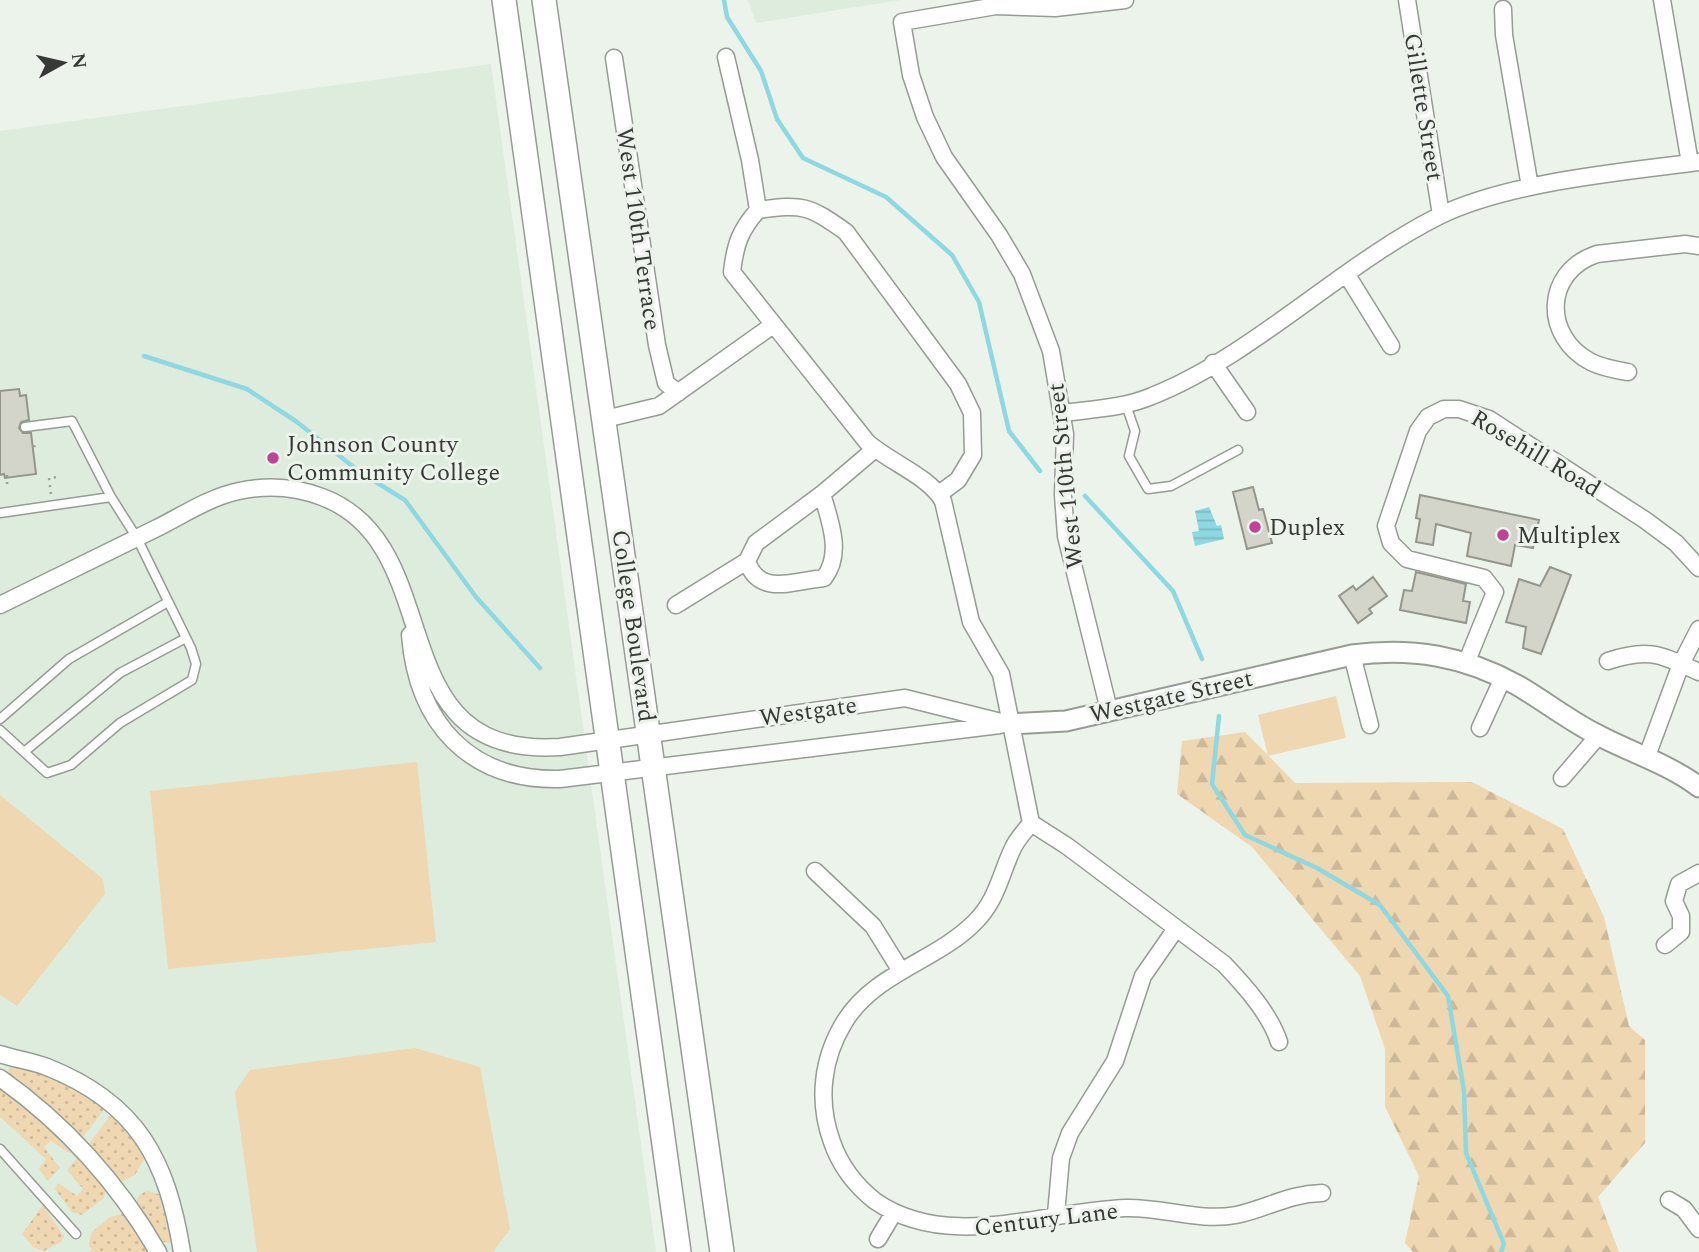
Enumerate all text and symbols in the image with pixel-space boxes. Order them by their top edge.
north arrow [28,28,98,98]
street label: Gillette Street [1394,31,1452,184]
text: N [63,51,94,71]
street label: West 110th Terrace [606,125,670,333]
street label: West 110th Street [1038,381,1094,571]
street label: Rosehill Road [1463,401,1607,507]
place label: Johnson County Community College [287,427,500,491]
marker: Johnson County Community College [265,450,281,466]
place label: Duplex [1269,510,1345,546]
place label: Multiplex [1517,518,1621,554]
marker: Duplex [1247,519,1263,535]
marker: Multiplex [1495,527,1511,543]
street label: College Boulevard [602,528,664,725]
street label: Westgate Street [1086,661,1257,733]
street label: Westgate [757,687,859,737]
street label: Century Lane [972,1193,1120,1247]

